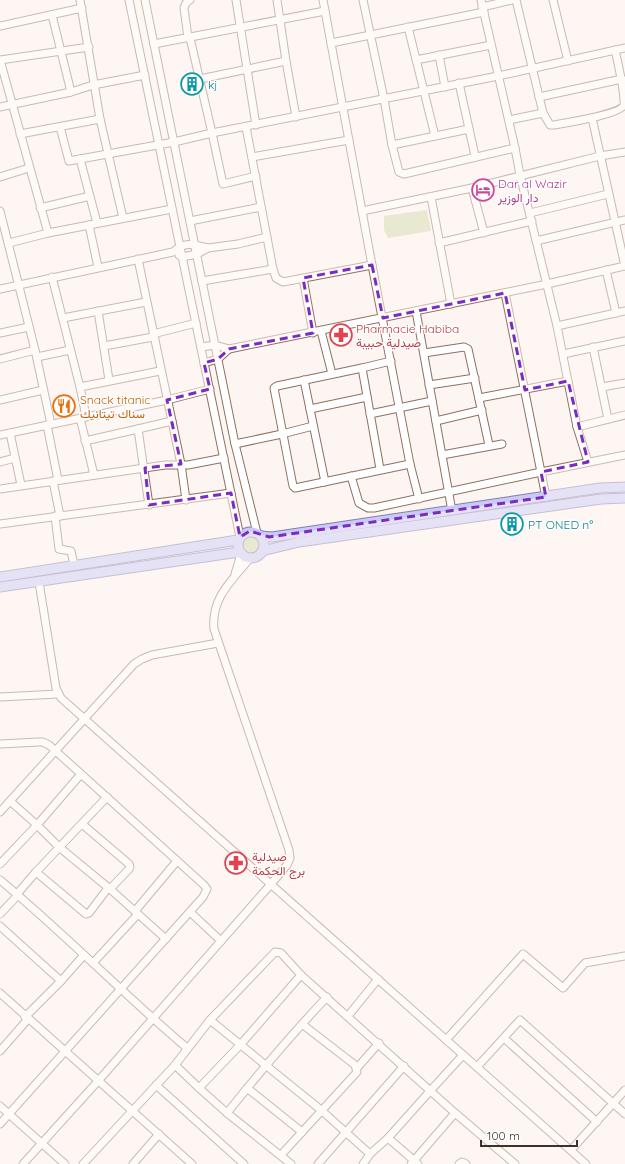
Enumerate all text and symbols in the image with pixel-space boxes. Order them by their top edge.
building icon: kj [179,71,205,97]
place label: kj [208,77,218,92]
place label: Dar al Wazir دار الوزير [497,176,567,206]
hotel icon: Dar al Wazir دار الوزير [470,177,496,203]
place label: Pharmacie Habiba صيدلية حبيبة [356,321,459,350]
pharmacy icon: Pharmacie Habiba صيدلية حبيبة [328,322,354,348]
place label: Snack titanic سناك تيتانيك [80,392,151,421]
restaurant icon: Snack titanic سناك تيتانيك [51,393,77,419]
building icon: PT ONED n° [499,511,525,537]
place label: PT ONED n° [528,517,593,532]
place label: صيدلية برج الحكمة [252,849,305,880]
pharmacy icon: صيدلية برج الحكمة [223,850,249,876]
scale bar [481,1122,577,1148]
text: 100 m [487,1128,520,1143]

